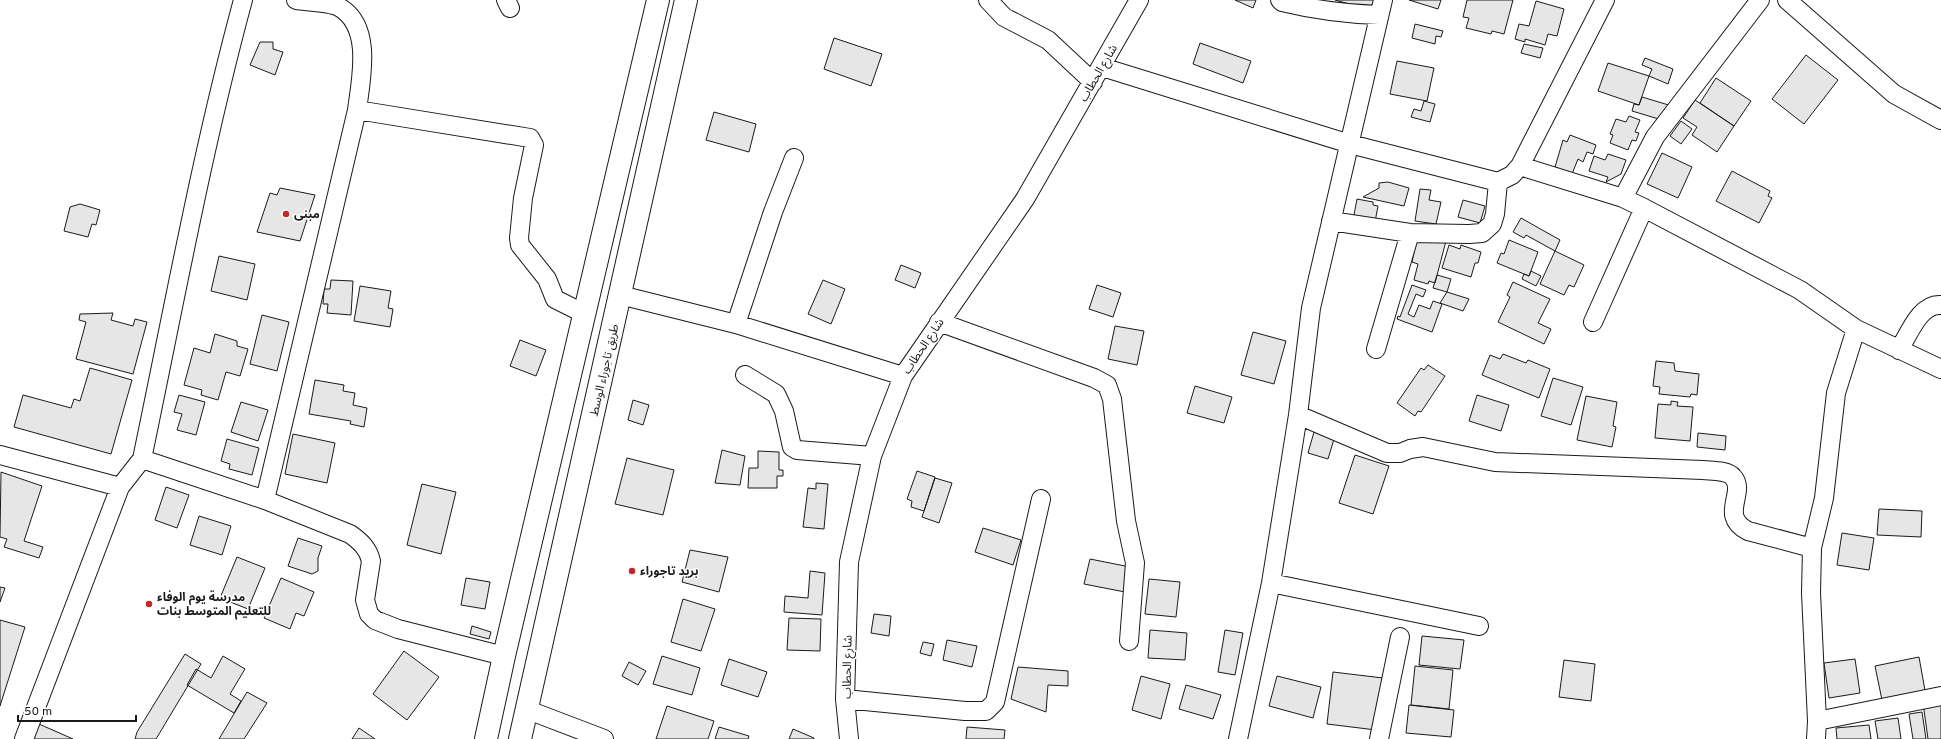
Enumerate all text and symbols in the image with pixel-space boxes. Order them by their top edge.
street label: شارع الحطاب [1076,42,1122,105]
place label: مبنى [294,207,320,223]
marker: مبنى [281,209,291,219]
street label: شارع الحطاب [899,316,948,377]
street label: طريق تاجوراء الوسط [587,323,623,418]
place label: بريد تاجوراء [640,564,699,580]
marker: بريد تاجوراء [627,566,637,576]
place label: مدرسة يوم الوفاء للتعليم المتوسط بنات [157,590,271,620]
marker: مدرسة يوم الوفاء للتعليم المتوسط بنات [144,599,154,609]
street label: شارع الحطاب [839,635,857,699]
scale bar [18,697,136,723]
text: 50 m [24,704,52,720]

